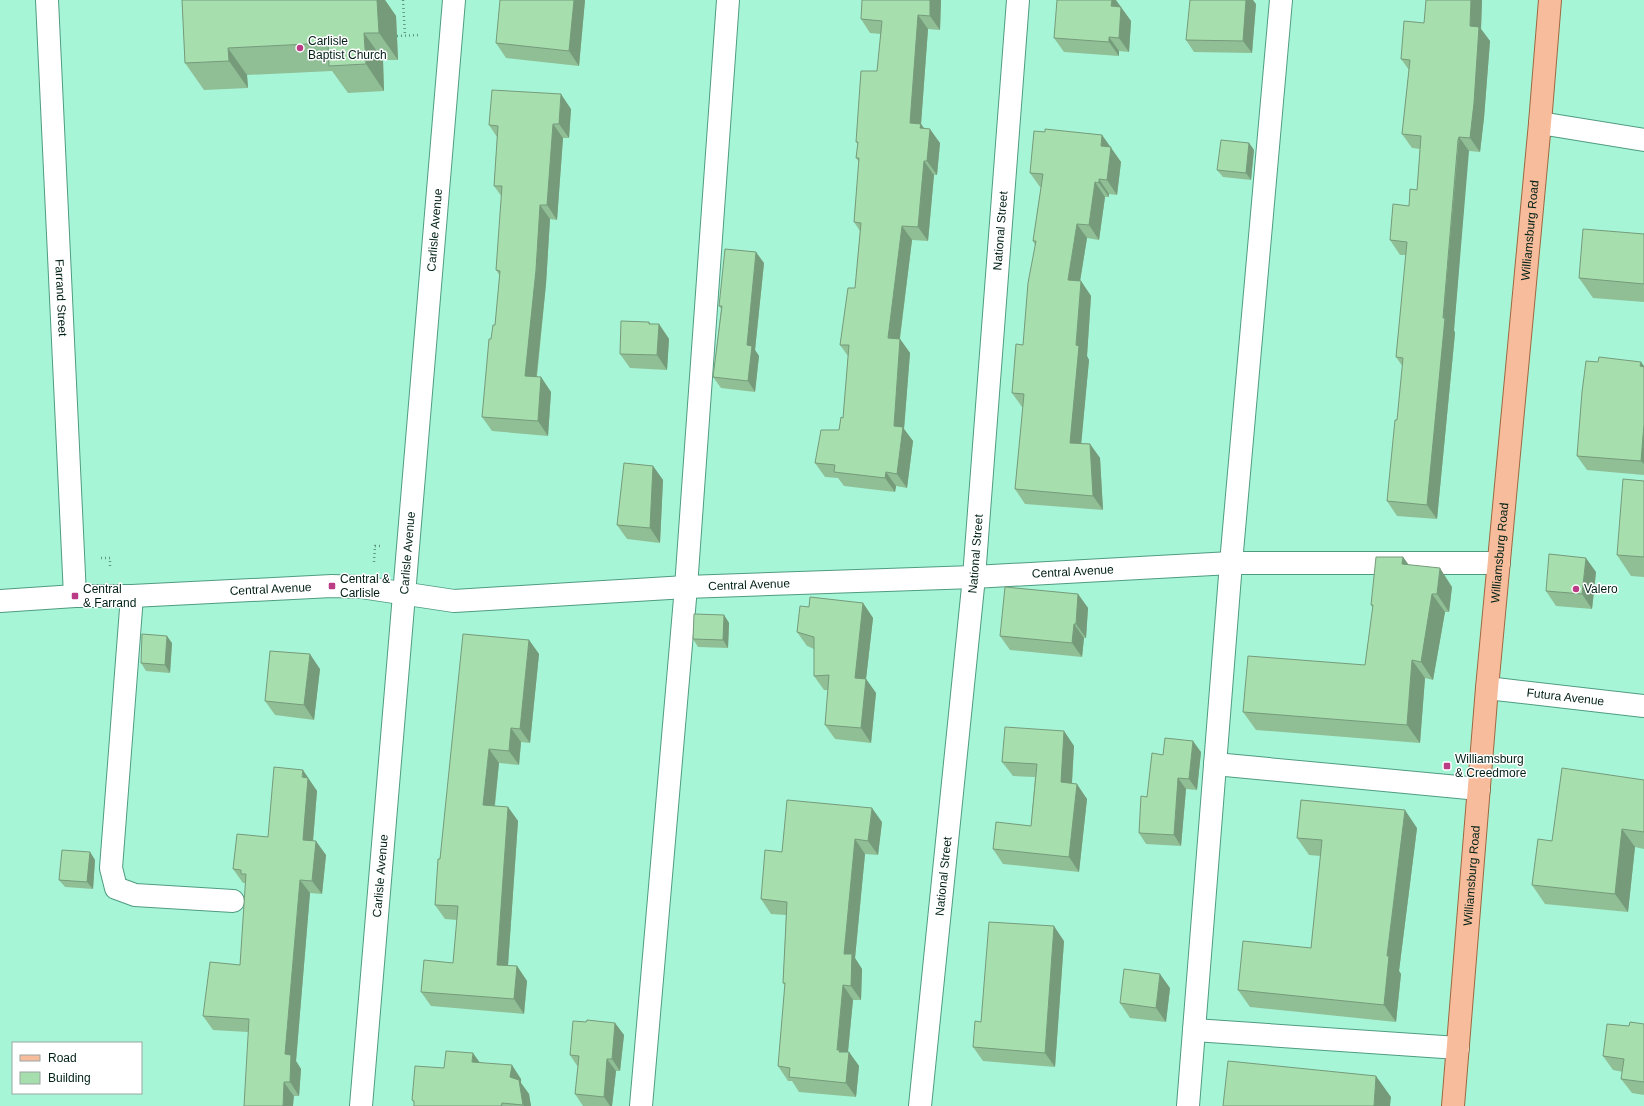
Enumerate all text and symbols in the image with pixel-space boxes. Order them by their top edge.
place label: Carlisle Baptist Church [308,34,387,62]
marker: Carlisle Baptist Church [295,43,305,53]
street label: Williamsburg Road [1518,180,1542,281]
street label: Carlisle Avenue [424,188,445,272]
street label: National Street [990,190,1010,271]
street label: Farrand Street [52,259,70,337]
street label: Williamsburg Road [1488,502,1511,604]
street label: Carlisle Avenue [397,511,418,595]
street label: National Street [965,513,986,594]
street label: Central Avenue [1031,562,1114,581]
place label: Central & Carlisle [340,572,390,600]
street label: Central Avenue [708,576,791,593]
street label: Central Avenue [229,580,312,598]
marker: Central & Carlisle [327,581,337,591]
place label: Central & Farrand [83,582,136,610]
place label: Valero [1584,582,1618,596]
marker: Valero [1571,584,1581,594]
marker: Central & Farrand [70,591,80,601]
street label: Futura Avenue [1526,686,1605,708]
place label: Williamsburg & Creedmore [1455,752,1527,780]
marker: Williamsburg & Creedmore [1442,761,1452,771]
street label: Williamsburg Road [1461,825,1483,927]
street label: Carlisle Avenue [370,833,391,918]
street label: National Street [932,835,955,916]
legend [12,1042,142,1094]
text: Road [48,1051,77,1065]
text: Building [48,1071,91,1085]

